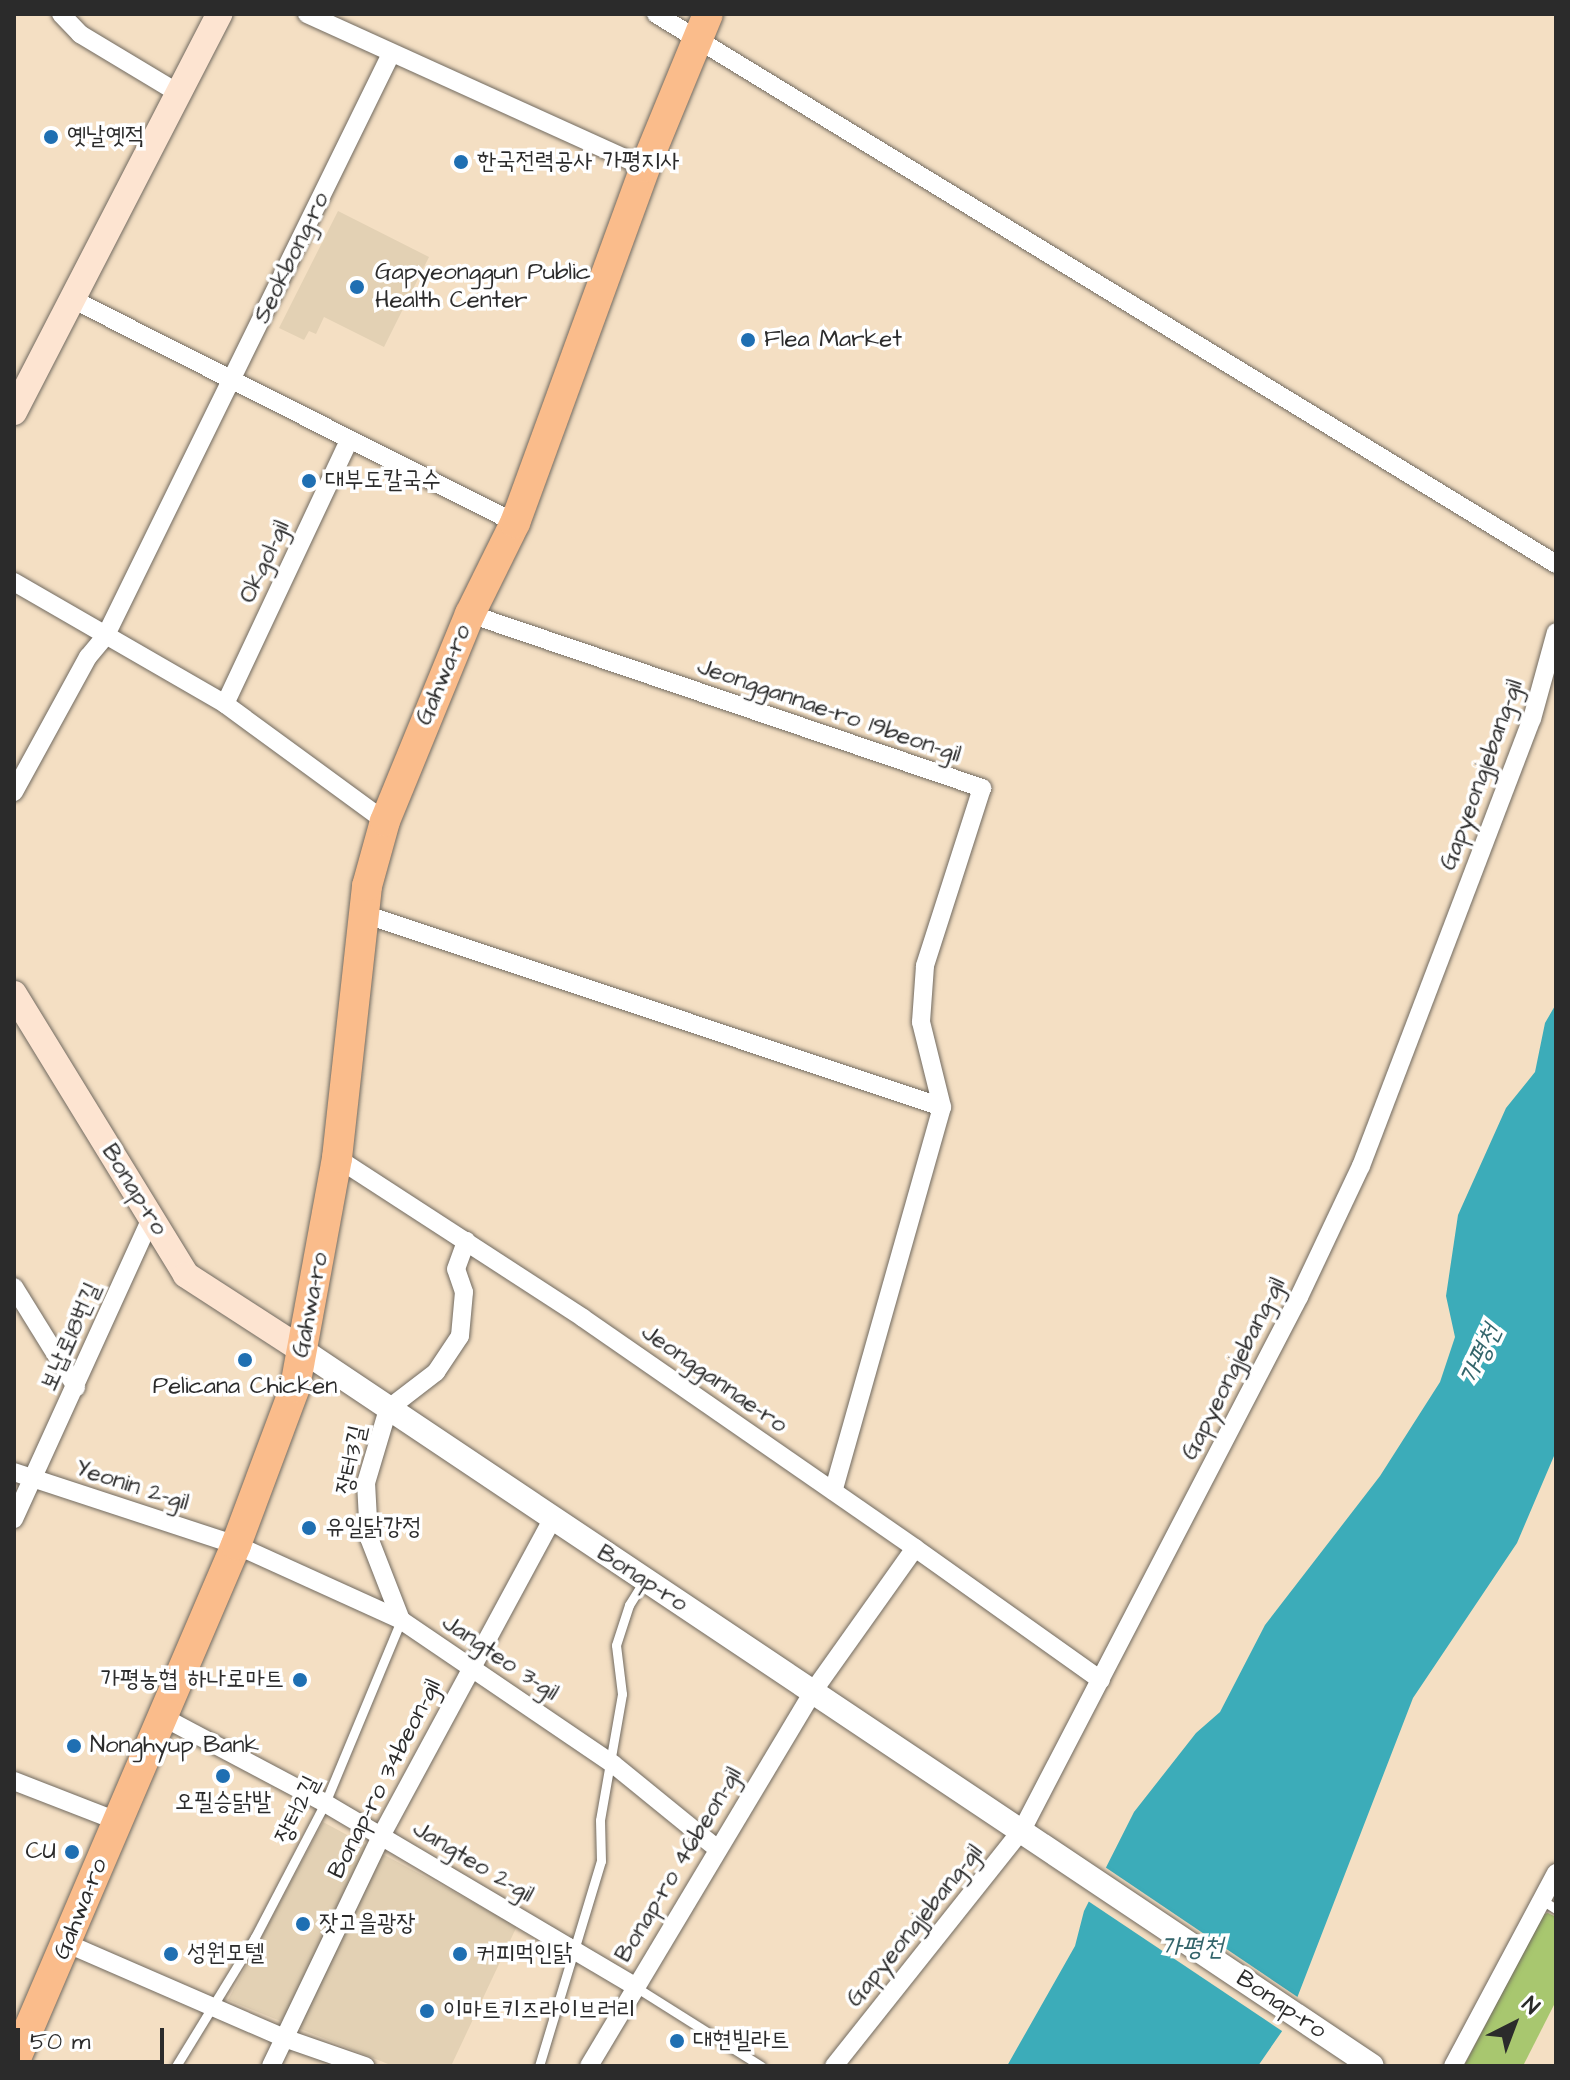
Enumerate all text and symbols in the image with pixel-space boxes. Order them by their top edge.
place label: 옛날옛적 [67,123,144,151]
marker: 옛날옛적 [42,128,60,146]
place label: 한국전력공사 가평지사 [477,148,680,176]
marker: 한국전력공사 가평지사 [452,153,470,171]
street label: Seokbong-ro [248,188,336,328]
place label: Gapyeonggun Public Health Center [375,259,591,315]
marker: Gapyeonggun Public Health Center [346,276,368,298]
place label: Flea Market [764,326,902,354]
marker: Flea Market [739,331,757,349]
place label: 대부도칼국수 [325,467,441,495]
marker: 대부도칼국수 [300,472,318,490]
street label: Okgol-gil [233,516,297,608]
street label: Gahwa-ro [410,620,478,730]
street label: Jeonggannae-ro 19beon-gil [693,652,965,770]
street label: Gapyeongjebang-gil [1434,676,1530,874]
street label: Bonap-ro [95,1139,173,1241]
street label: Gahwa-ro [287,1250,335,1360]
street label: Gapyeongjebang-gil [1176,1273,1292,1465]
street label: 보납로18번길 [34,1279,108,1395]
street label: Jeonggannae-ro [635,1318,793,1440]
water label: 가평천 [1454,1320,1508,1390]
marker: Pelicana Chicken [236,1351,254,1369]
place label: Pelicana Chicken [153,1373,337,1401]
street label: 장터3길 [331,1423,373,1497]
street label: Yeonin 2-gil [72,1454,192,1518]
place label: 유일닭강정 [325,1514,422,1542]
marker: 유일닭강정 [300,1519,318,1537]
street label: Bonap-ro [591,1539,693,1619]
street label: Jangteo 3-gil [436,1608,564,1708]
place label: 가평농협 하나로마트 [101,1666,284,1694]
marker: 가평농협 하나로마트 [291,1671,309,1689]
street label: Bonap-ro 34beon-gil [322,1675,448,1883]
place label: Nonghyup Bank [90,1732,259,1760]
marker: Nonghyup Bank [65,1737,83,1755]
street label: Bonap-ro 46beon-gil [609,1762,749,1968]
marker: 오필승닭발 [214,1767,232,1785]
street label: 장터2길 [269,1771,327,1849]
place label: 오필승닭발 [175,1789,271,1817]
street label: Jangteo 2-gil [407,1815,539,1909]
place label: CU [26,1838,56,1866]
street label: Gapyeongjebang-gil [841,1839,989,2013]
marker: CU [63,1843,81,1861]
street label: Gahwa-ro [48,1854,114,1964]
place label: 잣고을광장 [319,1910,416,1938]
marker: 잣고을광장 [294,1915,312,1933]
water label: 가평천 [1161,1932,1223,1964]
place label: 성원모텔 [187,1940,264,1968]
place label: 커피먹인닭 [476,1940,573,1968]
marker: 성원모텔 [162,1945,180,1963]
marker: 커피먹인닭 [451,1945,469,1963]
street label: Bonap-ro [1231,1964,1331,2046]
north arrow [1474,1984,1554,2064]
text: N [1515,1990,1546,2022]
place label: 이마트키즈라이브러리 [443,1997,636,2025]
marker: 이마트키즈라이브러리 [418,2002,436,2020]
scale bar [20,2012,168,2062]
text: 50 m [30,2025,90,2059]
place label: 대현빌라트 [693,2027,790,2055]
marker: 대현빌라트 [668,2032,686,2050]

